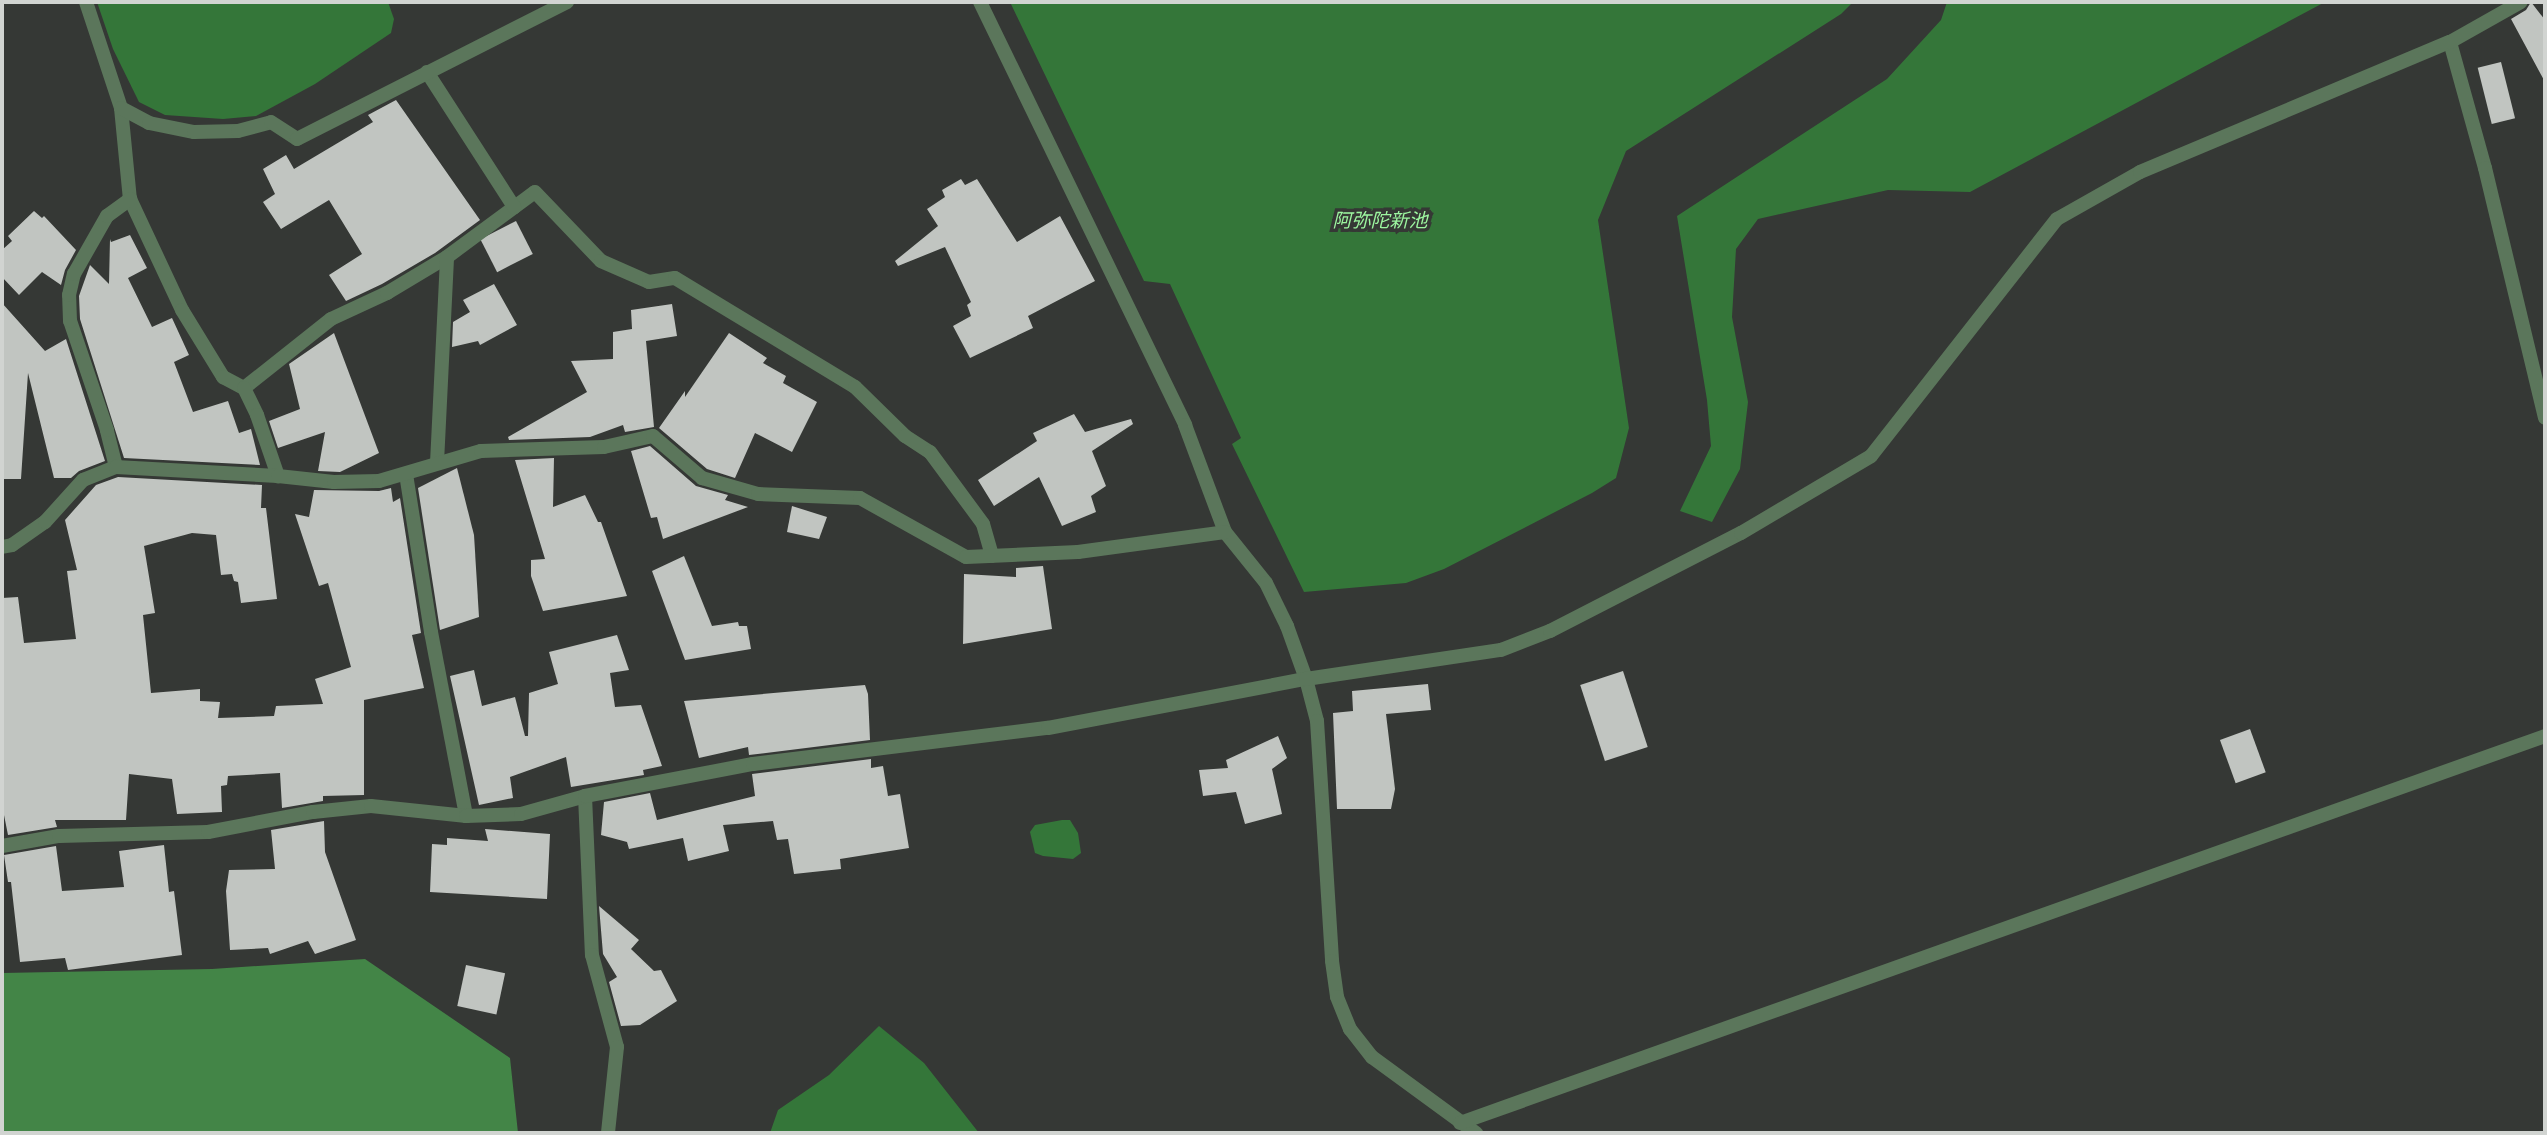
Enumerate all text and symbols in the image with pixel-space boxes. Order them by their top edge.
water label: 阿弥陀新池 [1333,209,1427,231]

